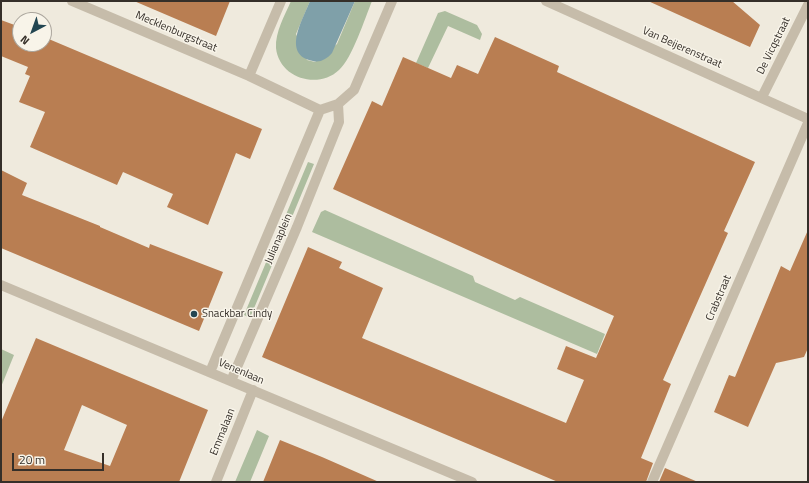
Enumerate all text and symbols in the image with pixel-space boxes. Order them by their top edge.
street label: Mecklenburgstraat [133,9,219,55]
north arrow [12,12,52,52]
street label: De Vicqstraat [754,15,794,77]
street label: Van Beijerenstraat [640,25,724,71]
text: N [17,32,33,49]
street label: Julianaplein [263,212,295,266]
street label: Crabstraat [703,273,735,323]
place label: Snackbar Cindy [202,307,272,321]
marker: Snackbar Cindy [189,309,199,319]
street label: Venenlaan [216,356,266,388]
street label: Emmalaan [208,407,238,457]
scale bar [14,445,106,471]
text: 20 m [19,450,45,469]

